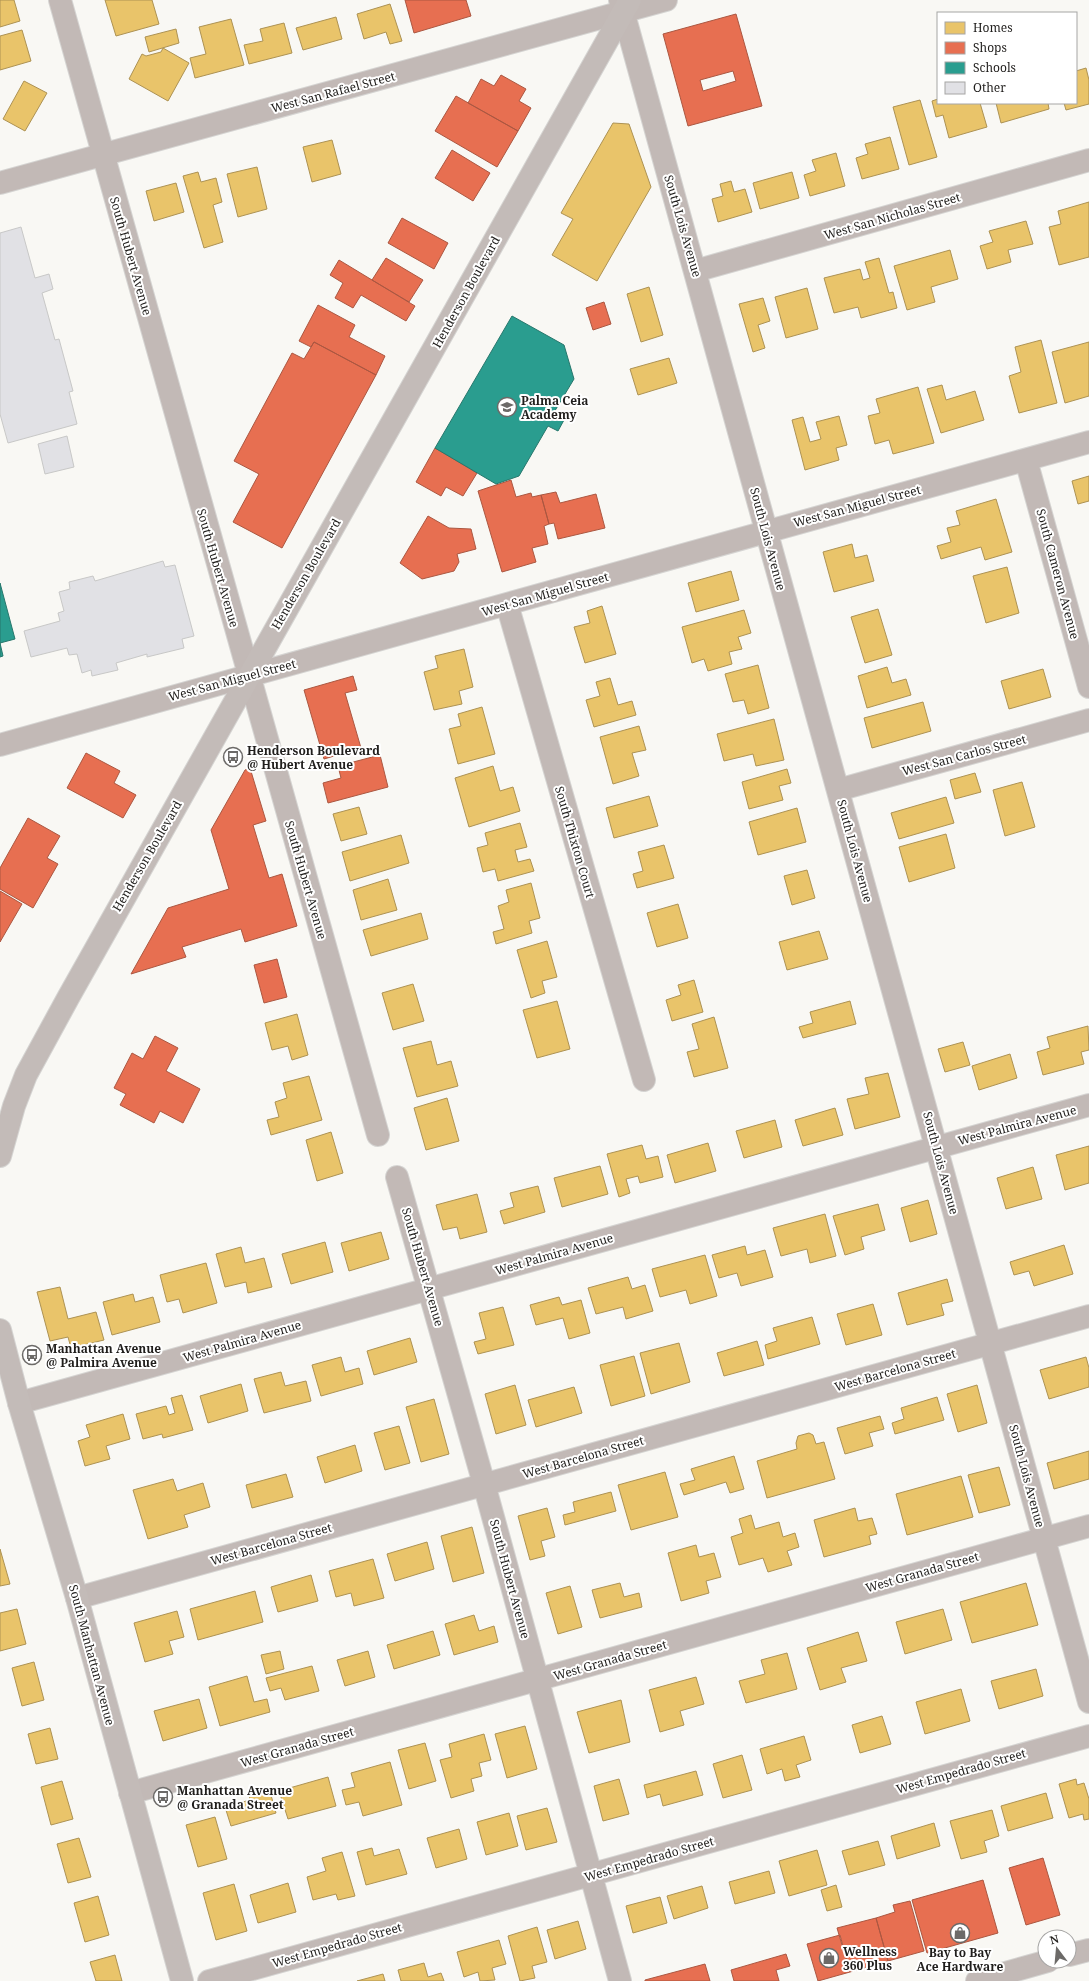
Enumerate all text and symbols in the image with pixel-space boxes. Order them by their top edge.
legend [937,12,1077,104]
text: Homes [973,19,1013,36]
text: Shops [973,39,1007,56]
text: Schools [973,59,1016,76]
street label: West San Rafael Street [269,67,397,117]
text: Other [973,79,1006,96]
street label: South Lois Avenue [660,173,706,279]
street label: West San Nicholas Street [822,188,962,244]
street label: South Hubert Avenue [106,195,156,317]
street label: Henderson Boulevard [428,232,504,351]
place label: Palma Ceia Academy [521,392,589,423]
school or university icon: Palma Ceia Academy [496,396,518,418]
street label: West San Miguel Street [791,481,923,531]
street label: South Lois Avenue [746,486,790,592]
street label: South Hubert Avenue [193,507,243,629]
street label: South Cameron Avenue [1032,507,1084,641]
street label: Henderson Boulevard [267,515,345,633]
street label: West San Miguel Street [480,568,610,620]
street label: West San Miguel Street [166,655,298,705]
street label: West San Carlos Street [900,730,1028,780]
place label: Henderson Boulevard @ Hubert Avenue [247,742,380,773]
bus stop icon: Henderson Boulevard @ Hubert Avenue [222,746,244,768]
street label: South Thixton Court [551,784,599,900]
street label: Henderson Boulevard [108,797,186,915]
street label: South Lois Avenue [833,798,877,904]
street label: South Hubert Avenue [281,819,331,941]
street label: West Palmira Avenue [956,1101,1078,1149]
street label: South Lois Avenue [919,1110,963,1216]
street label: South Hubert Avenue [398,1206,448,1328]
street label: West Palmira Avenue [493,1229,615,1279]
street label: West Palmira Avenue [181,1316,303,1366]
place label: Manhattan Avenue @ Palmira Avenue [46,1340,161,1371]
bus stop icon: Manhattan Avenue @ Palmira Avenue [21,1344,43,1366]
street label: West Barcelona Street [832,1345,958,1395]
street label: South Lois Avenue [1005,1423,1049,1529]
street label: West Barcelona Street [520,1432,646,1482]
street label: South Hubert Avenue [486,1517,534,1641]
street label: West Barcelona Street [208,1519,334,1569]
street label: West Granada Street [863,1548,981,1596]
street label: South Manhattan Avenue [65,1583,119,1727]
street label: West Granada Street [551,1636,669,1684]
street label: West Granada Street [238,1723,356,1771]
street label: West Empedrado Street [894,1744,1028,1798]
place label: Manhattan Avenue @ Granada Street [177,1782,292,1813]
bus stop icon: Manhattan Avenue @ Granada Street [152,1786,174,1808]
street label: West Empedrado Street [582,1832,716,1886]
street label: West Empedrado Street [270,1918,404,1972]
shop icon: Bay to Bay Ace Hardware [949,1922,971,1944]
north arrow [1037,1929,1077,1969]
text: N [1048,1930,1061,1947]
place label: Wellness 360 Plus [843,1943,897,1974]
place label: Bay to Bay Ace Hardware [917,1944,1004,1975]
shop icon: Wellness 360 Plus [818,1947,840,1969]

